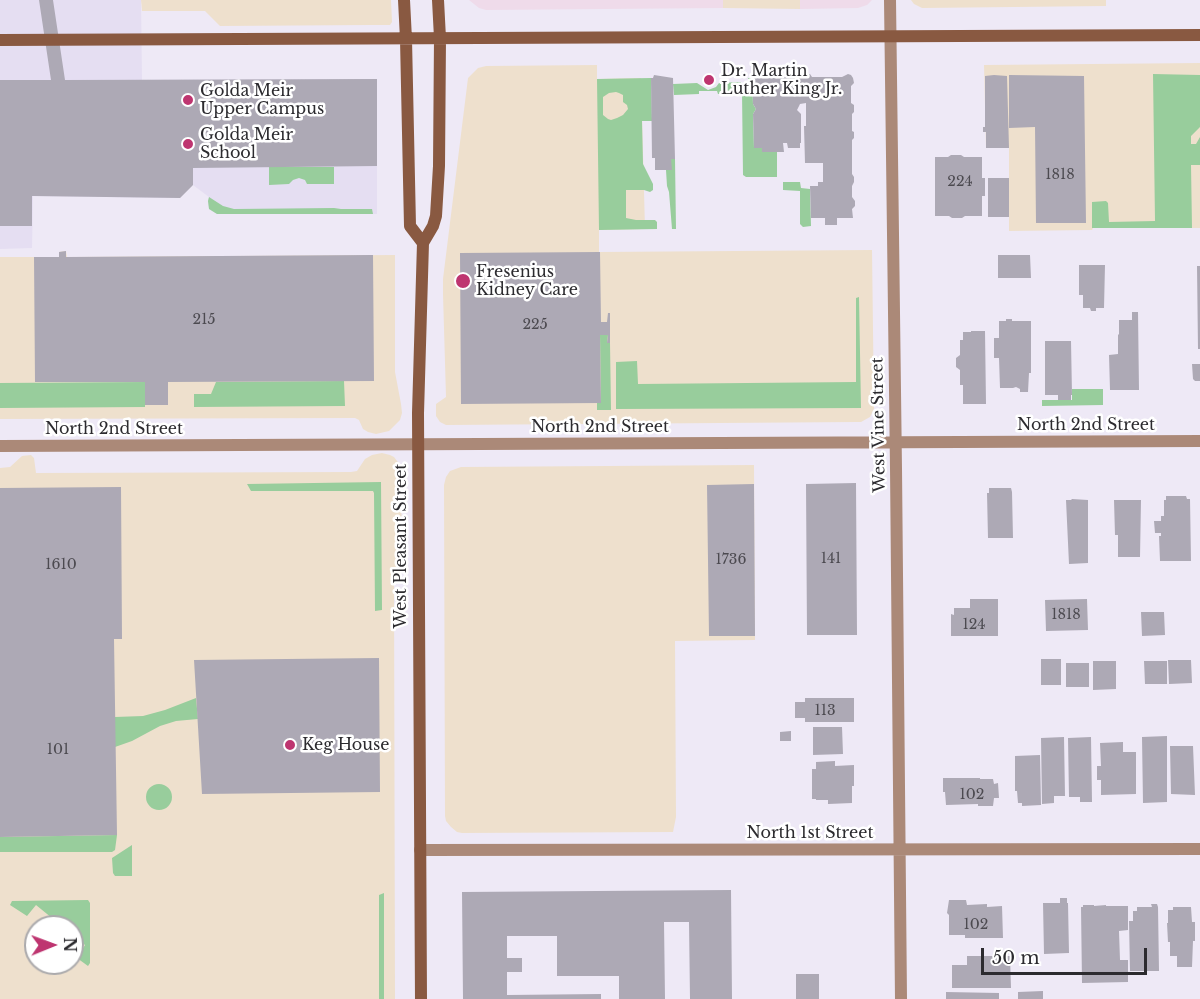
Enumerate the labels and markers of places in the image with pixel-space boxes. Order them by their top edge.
place label: Dr. Martin Luther King Jr. [721,61,842,99]
marker: Dr. Martin Luther King Jr. [702,73,716,87]
place label: Golda Meir Upper Campus [200,81,324,119]
marker: Golda Meir Upper Campus [181,93,195,107]
place label: Golda Meir School [200,125,293,163]
marker: Golda Meir School [181,137,195,151]
place label: Fresenius Kidney Care [476,262,578,300]
marker: Fresenius Kidney Care [454,272,472,290]
place label: Keg House [302,735,389,755]
marker: Keg House [283,738,297,752]

